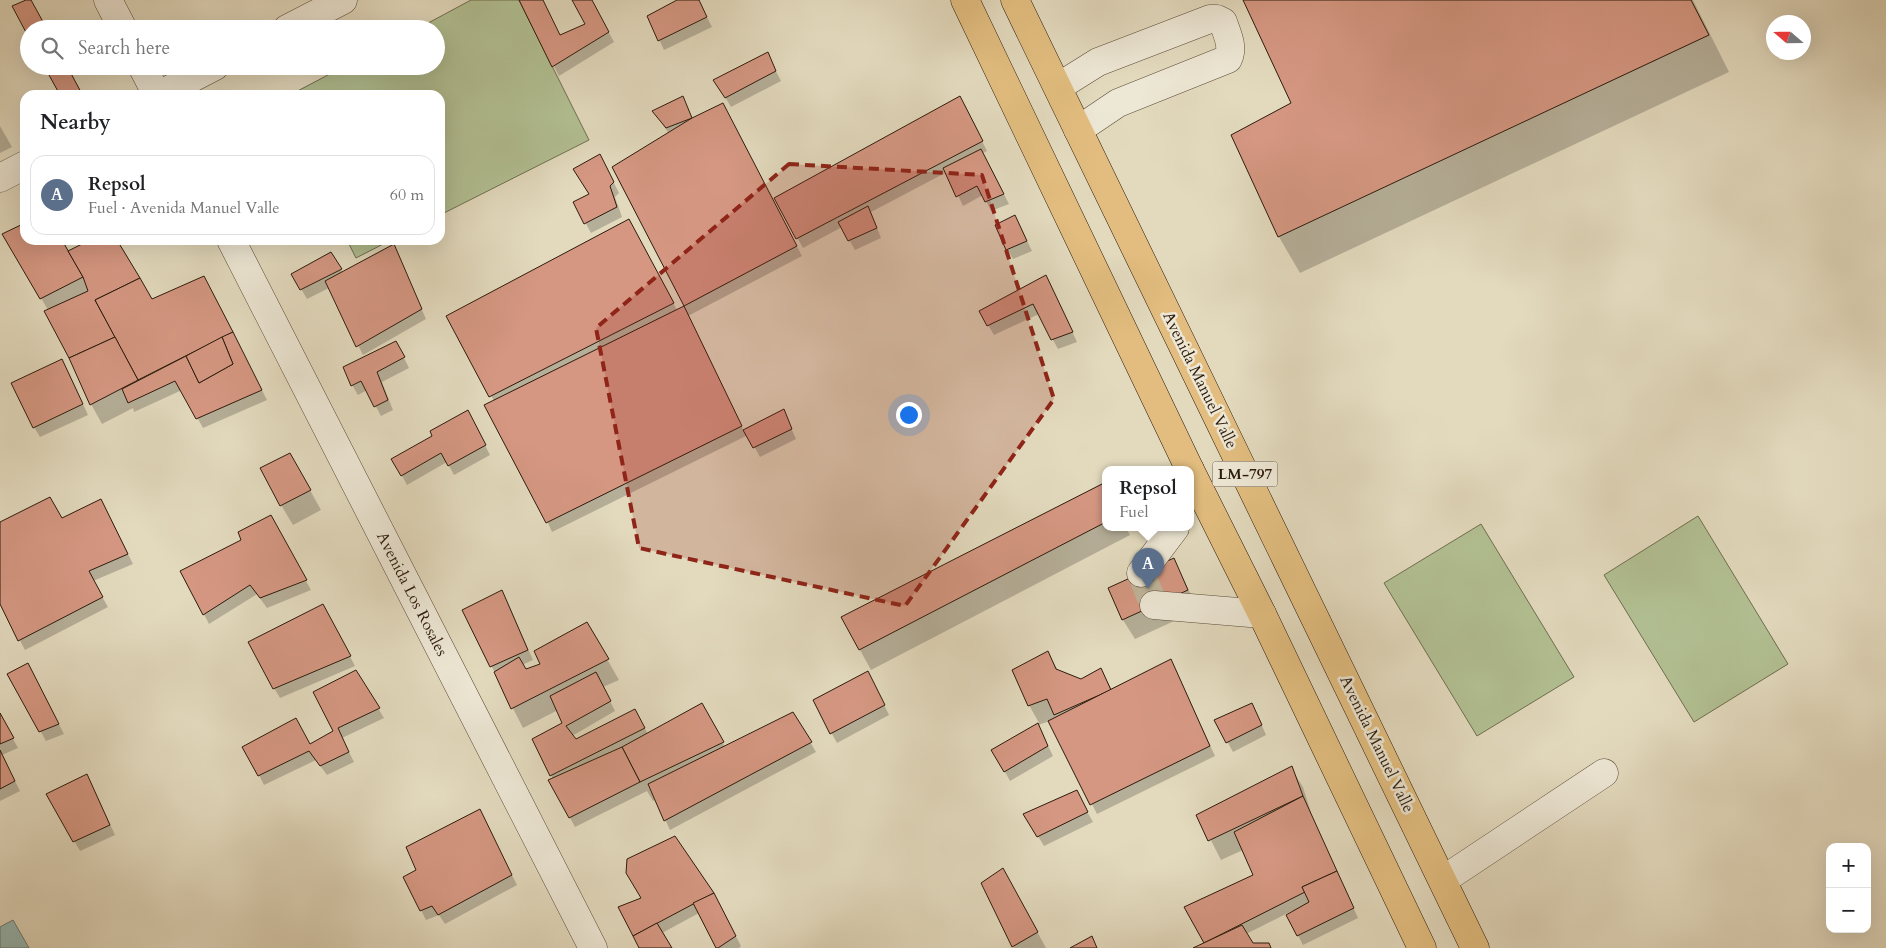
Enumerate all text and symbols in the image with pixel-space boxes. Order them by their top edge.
north arrow [1766,15,1811,60]
search box [20,20,445,75]
icon: search [38,34,66,62]
text: Search here [78,35,170,61]
text: Nearby [40,108,111,137]
text: Repsol [88,171,146,197]
text: A [51,184,63,206]
text: 60 m [390,184,424,206]
text: Fuel · Avenida Manuel Valle [88,197,280,219]
street label: Avenida Manuel Valle [1157,308,1243,452]
your location [896,402,922,428]
road number: LM-797 [1212,462,1278,486]
popup [1102,466,1194,531]
text: Repsol [1119,475,1177,501]
text: Fuel [1119,501,1148,523]
street label: Avenida Los Rosales [371,528,453,660]
pin: A [1132,548,1164,589]
street label: Avenida Manuel Valle [1334,672,1420,816]
map controls [1826,843,1871,933]
button: + [1826,843,1871,888]
button: − [1826,888,1871,933]

